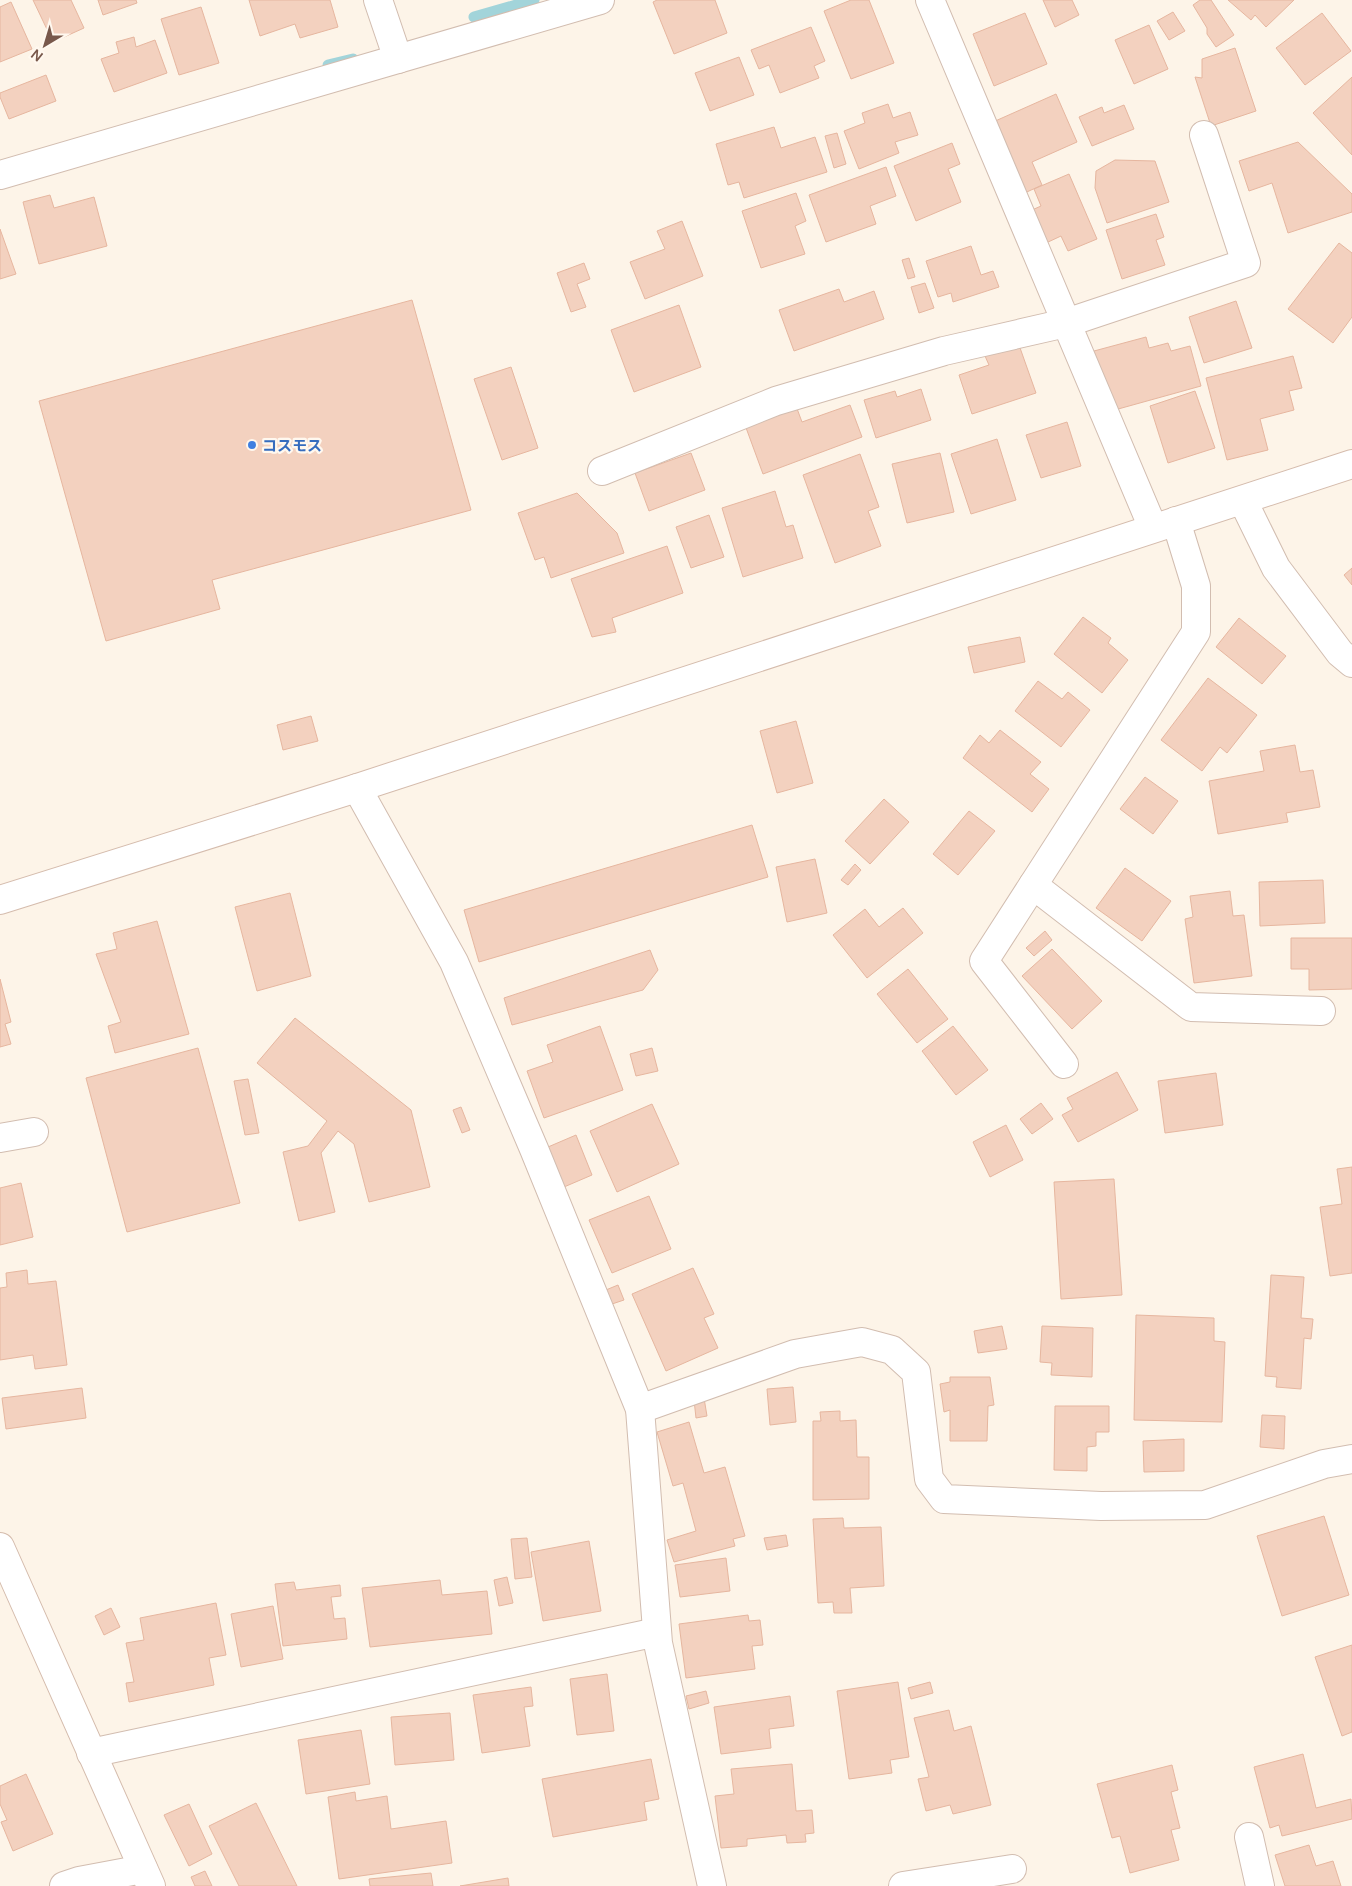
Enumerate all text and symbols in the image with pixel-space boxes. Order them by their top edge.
north arrow [20,20,70,70]
text: N [27,45,47,66]
place label: コスモス [262,435,322,456]
marker: コスモス [246,439,258,451]

